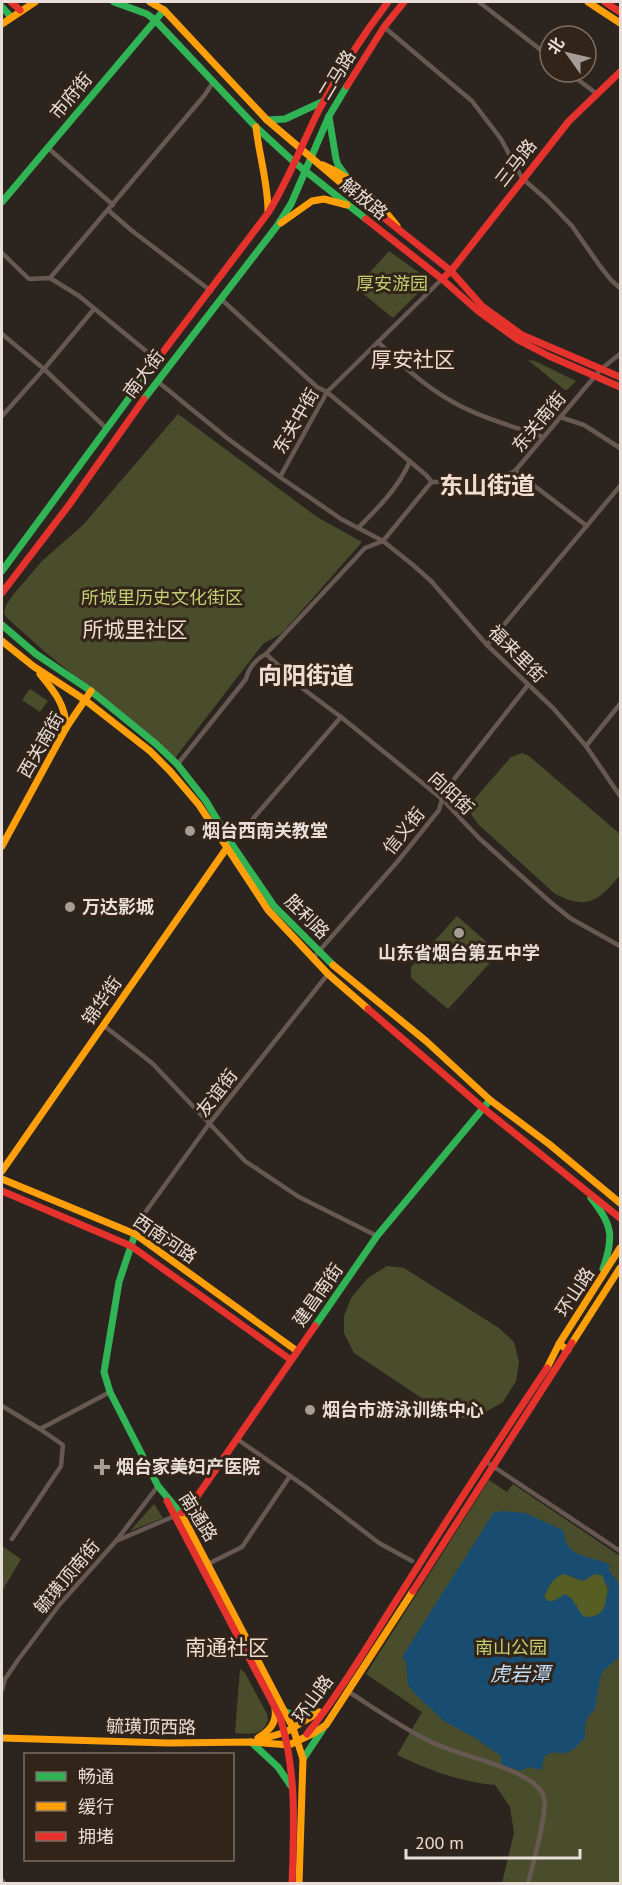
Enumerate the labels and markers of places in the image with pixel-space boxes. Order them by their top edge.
place label: 烟台西南关教堂 [202,819,328,842]
marker: 烟台西南关教堂 [183,824,197,838]
place label: 万达影城 [82,895,154,918]
marker: 万达影城 [63,900,77,914]
marker: 山东省烟台第五中学 [452,926,466,940]
place label: 山东省烟台第五中学 [378,941,540,964]
place label: 烟台市游泳训练中心 [322,1398,484,1421]
marker: 烟台市游泳训练中心 [303,1403,317,1417]
place label: 烟台家美妇产医院 [116,1455,260,1478]
marker: 烟台家美妇产医院 [93,1458,111,1476]

